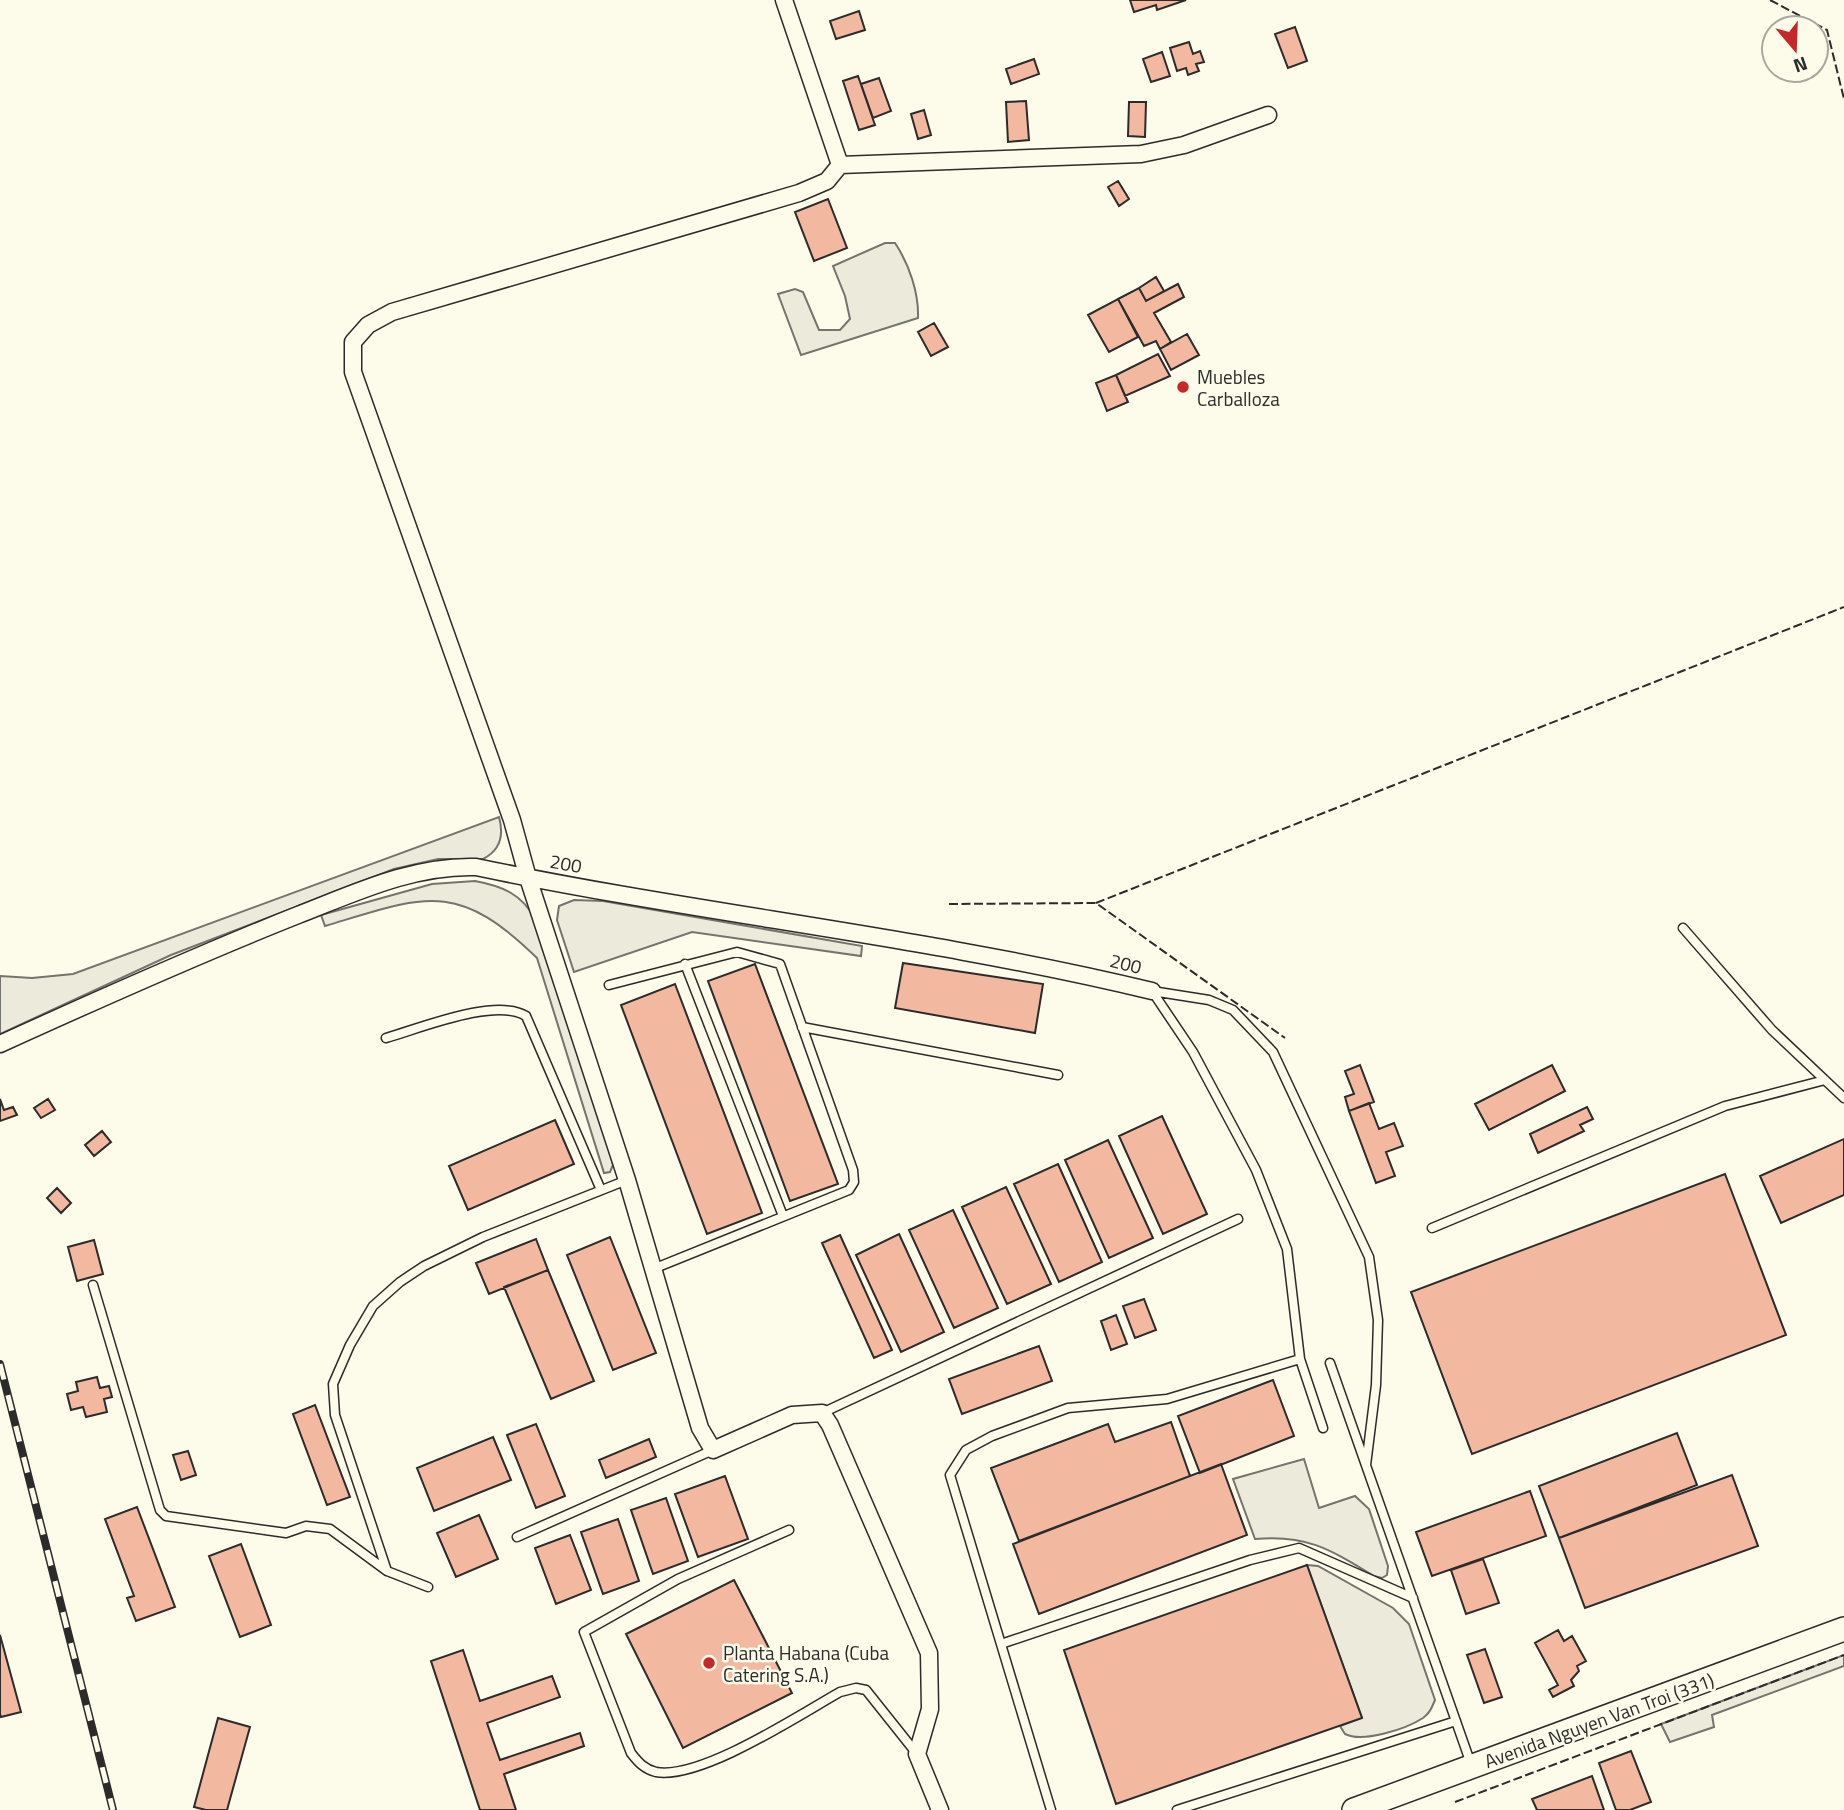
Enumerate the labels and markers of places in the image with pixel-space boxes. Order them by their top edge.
place label: Muebles Carballoza [1197,362,1280,413]
marker: Muebles Carballoza [1175,379,1191,395]
place label: Planta Habana (Cuba Catering S.A.) [723,1638,889,1689]
marker: Planta Habana (Cuba Catering S.A.) [701,1655,717,1671]

